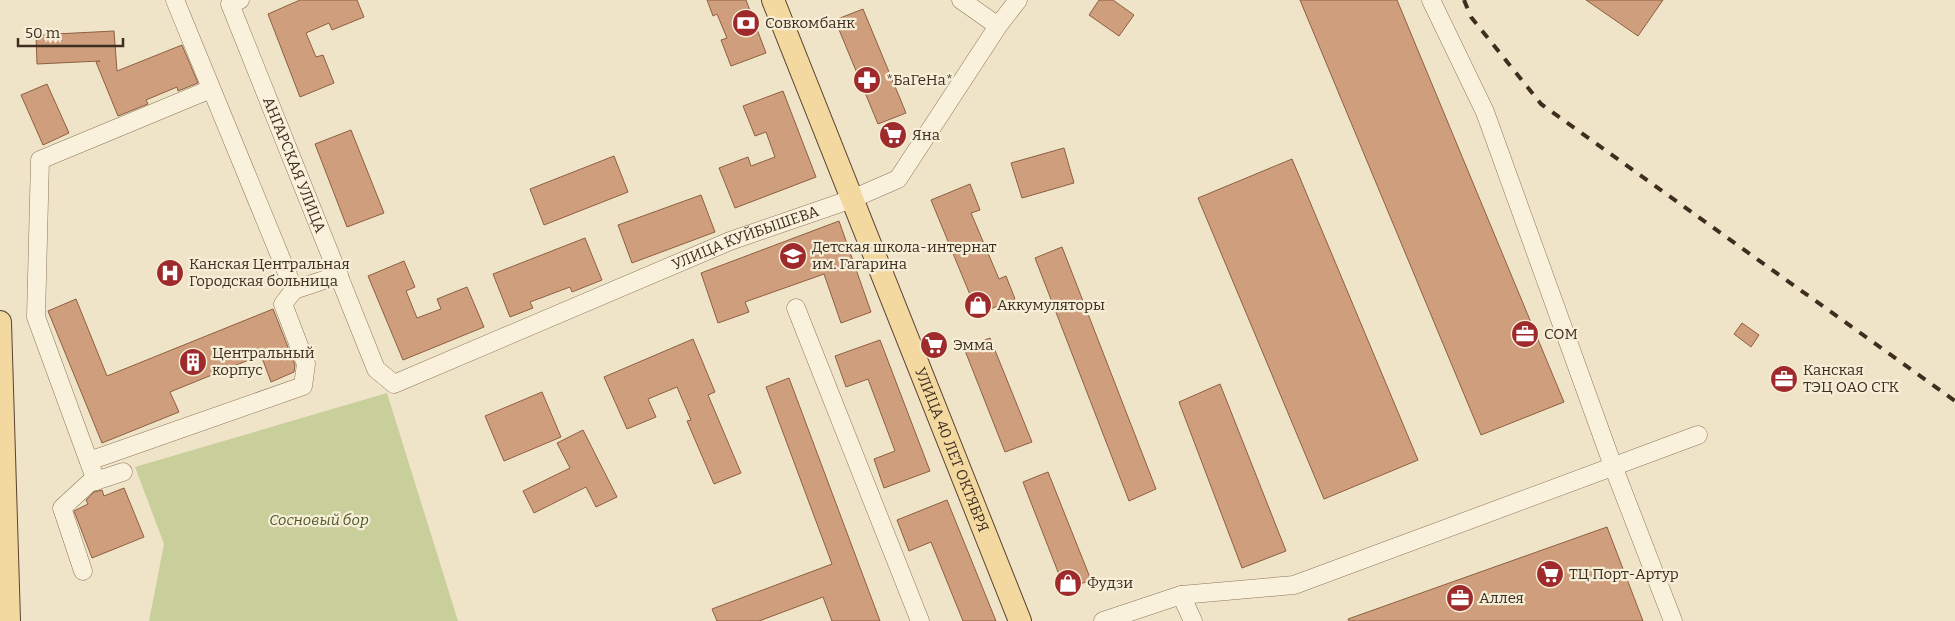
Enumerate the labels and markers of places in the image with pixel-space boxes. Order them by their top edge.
bank icon: Совкомбанк [731,8,761,38]
place label: Совкомбанк [765,14,855,32]
pharmacy icon: *БаГеНа* [852,65,882,95]
place label: *БаГеНа* [886,71,953,89]
supermarket icon: Яна [878,120,908,150]
place label: Яна [912,126,940,144]
place label: Детская школа-интернат им. Гагарина [812,238,997,273]
school or university icon: Детская школа-интернат им. Гагарина [778,241,808,271]
place label: Канская Центральная Городская больница [189,255,350,290]
hospital icon: Канская Центральная Городская больница [155,258,185,288]
shop icon: Аккумуляторы [963,290,993,320]
place label: Аккумуляторы [997,296,1105,314]
office icon: СОМ [1510,319,1540,349]
place label: СОМ [1544,325,1578,343]
supermarket icon: Эмма [919,330,949,360]
place label: Эмма [953,336,993,354]
place label: Центральный корпус [212,344,315,379]
building icon: Центральный корпус [178,347,208,377]
place label: Канская ТЭЦ ОАО СГК [1803,361,1900,396]
office icon: Канская ТЭЦ ОАО СГК [1769,364,1799,394]
supermarket icon: ТЦ Порт-Артур [1535,559,1565,589]
place label: ТЦ Порт-Артур [1569,565,1679,583]
shop icon: Фудзи [1053,568,1083,598]
place label: Фудзи [1087,574,1133,592]
office icon: Аллея [1445,583,1475,613]
place label: Аллея [1479,589,1524,607]

